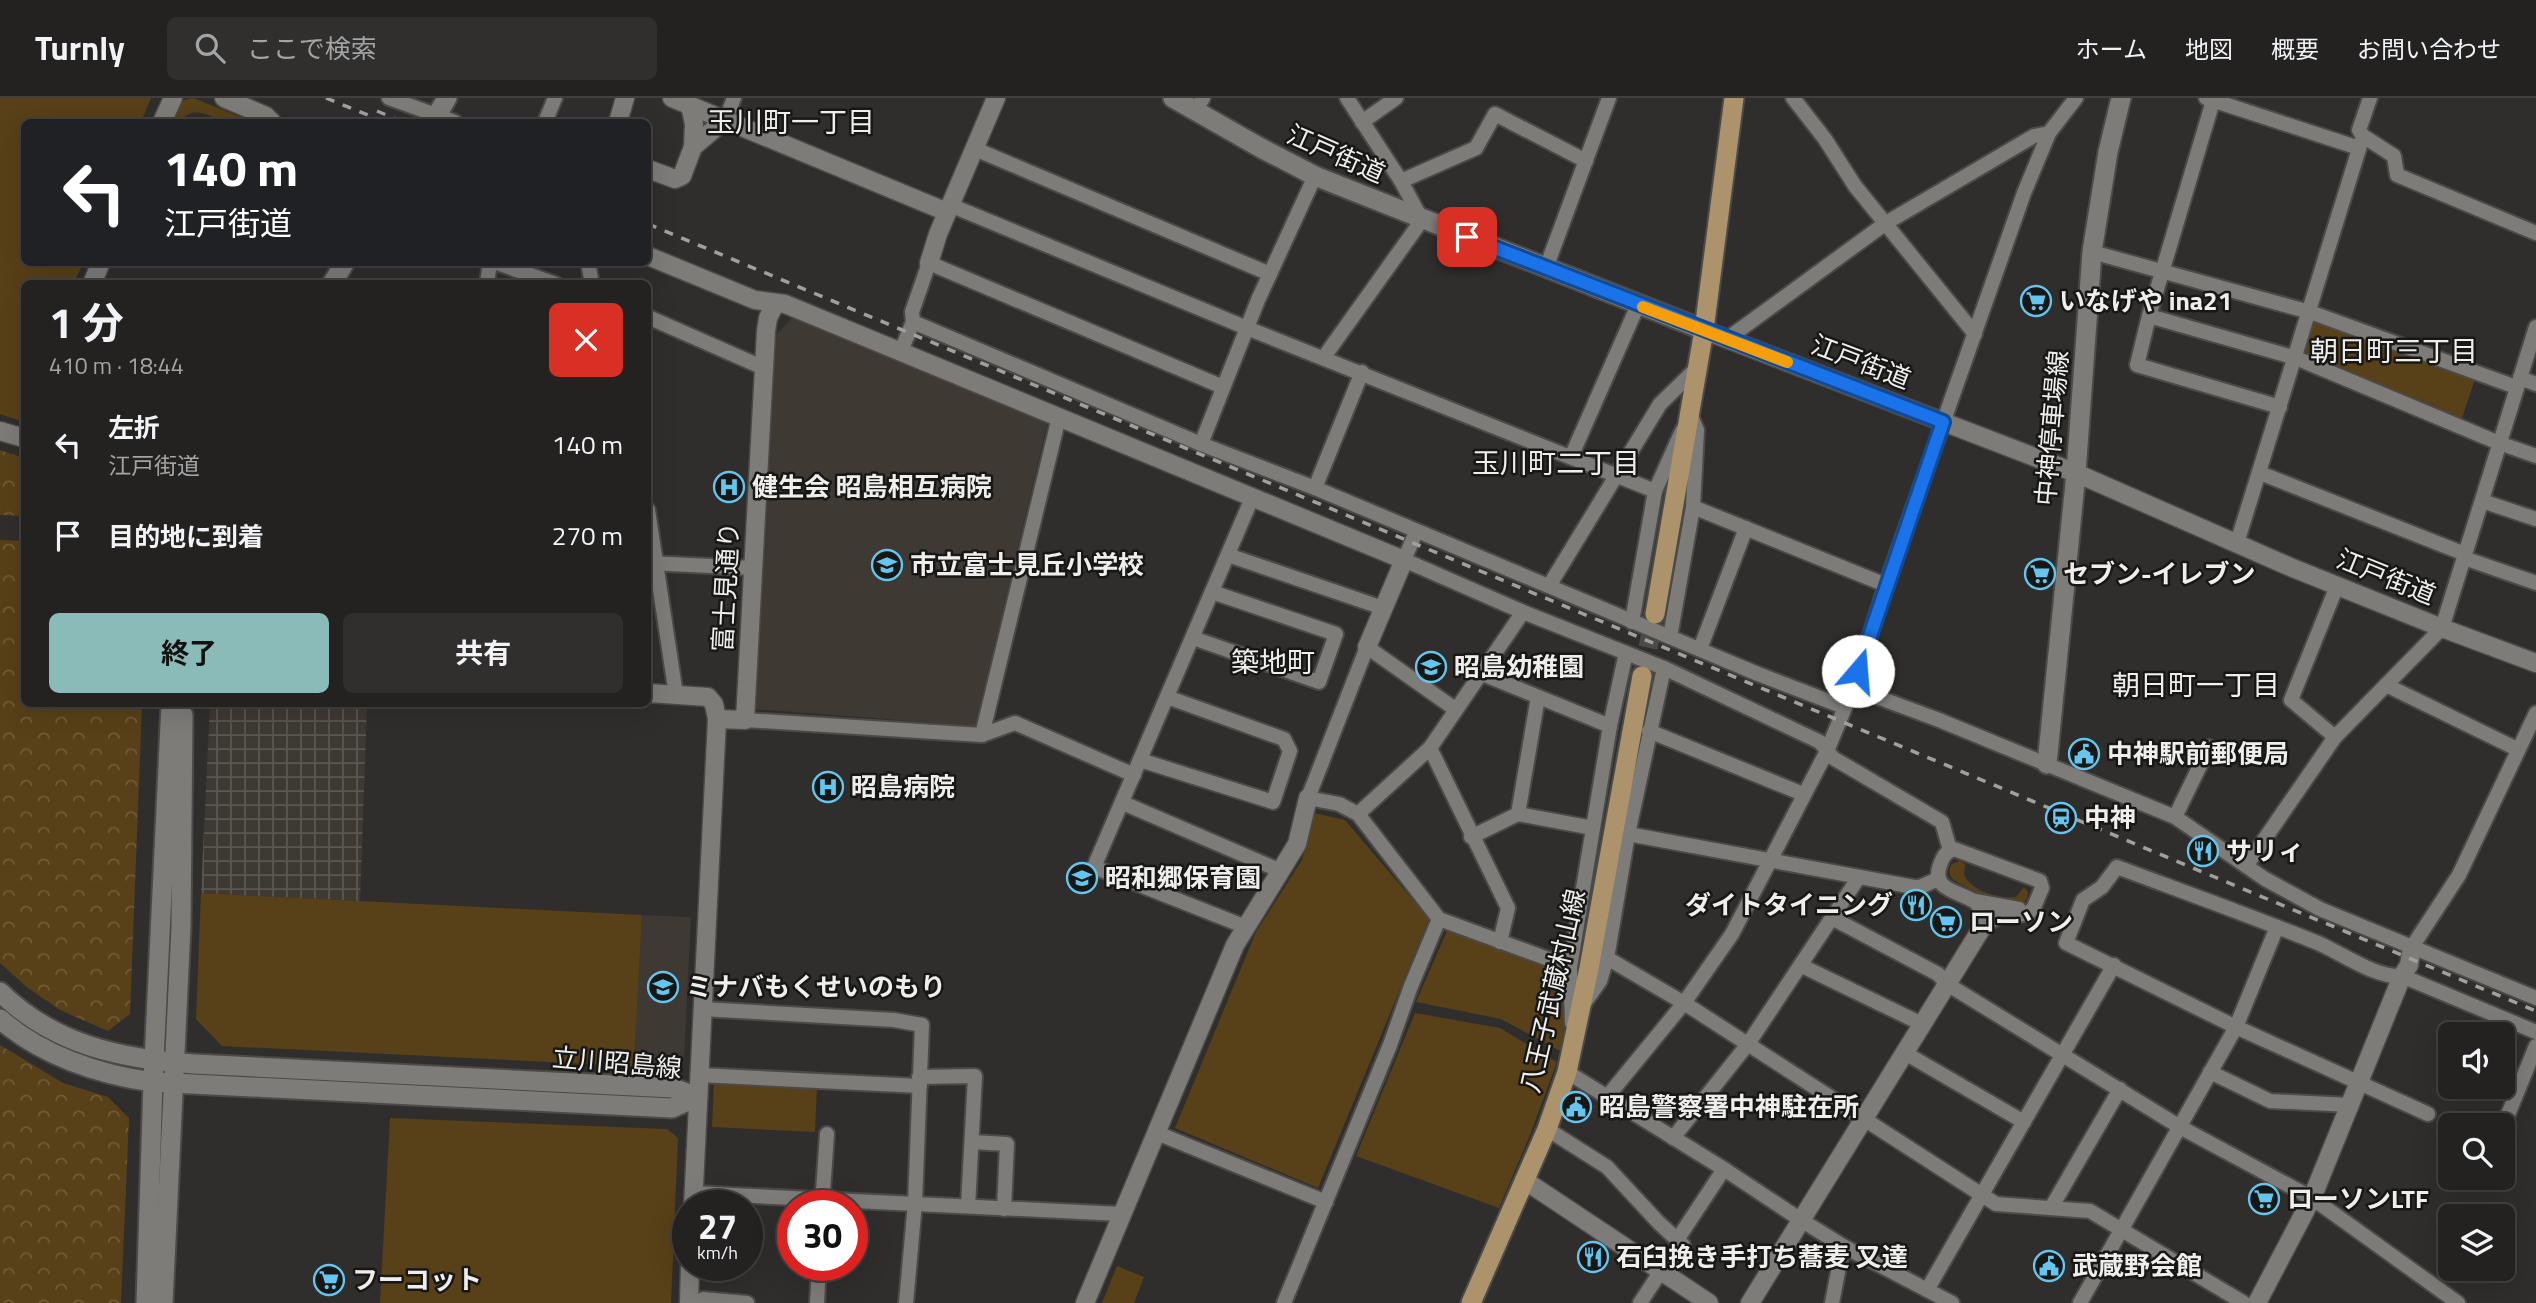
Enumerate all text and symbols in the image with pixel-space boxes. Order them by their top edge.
search box [167,17,657,80]
text: Turnly [35,23,125,73]
icon: search [191,29,229,67]
text: ここで検索 [247,29,377,68]
text: ホーム [2076,31,2147,67]
text: 地図 [2185,31,2233,67]
text: 概要 [2271,31,2319,67]
text: お問い合わせ [2357,31,2501,67]
district label: 玉川町一丁目 [707,100,875,143]
street label: 江戸街道 [1281,115,1392,193]
text: 140 m [164,130,298,205]
icon: left [49,147,140,238]
text: 江戸街道 [164,199,292,247]
pin [1437,207,1497,267]
icon: arrive [1448,218,1486,256]
place label: いなげや ina21 [2059,281,2232,320]
supermarket icon: いなげや ina21 [2019,284,2053,318]
text: 1 分 [49,290,124,354]
button: close [549,303,623,377]
street label: 江戸街道 [1806,325,1917,398]
district label: 朝日町三丁目 [2310,329,2478,372]
text: 410 m · 18:44 [49,348,184,383]
street label: 中神停車場線 [2025,349,2078,507]
text: 左折 [108,408,160,447]
text: 140 m [552,425,623,464]
icon: left [49,426,87,464]
district label: 玉川町二丁目 [1472,441,1640,484]
text: 江戸街道 [108,448,200,483]
place label: 健生会 昭島相互病院 [752,467,992,506]
hospital icon: 健生会 昭島相互病院 [712,470,746,504]
text: 270 m [552,516,623,555]
icon: arrive [49,517,87,555]
text: 目的地に到着 [108,517,264,556]
street label: 富士見通り [703,521,748,653]
street label: 江戸街道 [2331,539,2442,614]
place label: 市立富士見丘小学校 [910,545,1144,584]
school or university icon: 市立富士見丘小学校 [870,548,904,582]
place label: セブン-イレブン [2063,554,2256,593]
supermarket icon: セブン-イレブン [2023,557,2057,591]
button: 終了 [49,613,329,693]
button: 共有 [343,613,623,693]
position arrow [1821,634,1895,708]
district label: 築地町 [1231,640,1315,683]
place label: 昭島幼稚園 [1454,647,1584,686]
school or university icon: 昭島幼稚園 [1414,650,1448,684]
district label: 朝日町一丁目 [2112,663,2280,706]
place label: 中神駅前郵便局 [2107,734,2289,773]
public building icon: 中神駅前郵便局 [2067,737,2101,771]
place label: 昭島病院 [851,767,955,806]
hospital icon: 昭島病院 [811,770,845,804]
place label: 中神 [2084,798,2136,837]
station icon: 中神 [2044,801,2078,835]
place label: サリィ [2226,831,2304,870]
restaurant icon: サリィ [2186,834,2220,868]
place label: 昭和郷保育園 [1105,858,1261,897]
school or university icon: 昭和郷保育園 [1065,861,1099,895]
street label: 八王子武蔵村山線 [1510,885,1595,1097]
place label: ダイトタイニング [1685,885,1893,924]
restaurant icon: ダイトタイニング [1899,888,1933,922]
place label: ローソン [1969,902,2073,941]
supermarket icon: ローソン [1929,905,1963,939]
place label: ミナバもくせいのもり [686,967,946,1006]
school or university icon: ミナバもくせいのもり [646,970,680,1004]
map controls [2438,1022,2515,1281]
button: sound [2438,1022,2515,1099]
street label: 立川昭島線 [551,1037,684,1088]
place label: 昭島警察署中神駐在所 [1599,1087,1859,1126]
public building icon: 昭島警察署中神駐在所 [1559,1090,1593,1124]
button: search [2438,1113,2515,1190]
place label: ローソンLTF [2287,1179,2429,1218]
supermarket icon: ローソンLTF [2247,1182,2281,1216]
speed limit sign: 30 [777,1190,868,1281]
text: 27 [698,1199,737,1253]
button: layers [2438,1204,2515,1281]
place label: 石臼挽き手打ち蕎麦 又達 [1616,1237,1908,1276]
text: km/h [697,1239,738,1266]
restaurant icon: 石臼挽き手打ち蕎麦 又達 [1576,1240,1610,1274]
place label: 武蔵野会館 [2072,1246,2202,1285]
public building icon: 武蔵野会館 [2032,1249,2066,1283]
place label: フーコット [352,1260,482,1299]
supermarket icon: フーコット [312,1263,346,1297]

